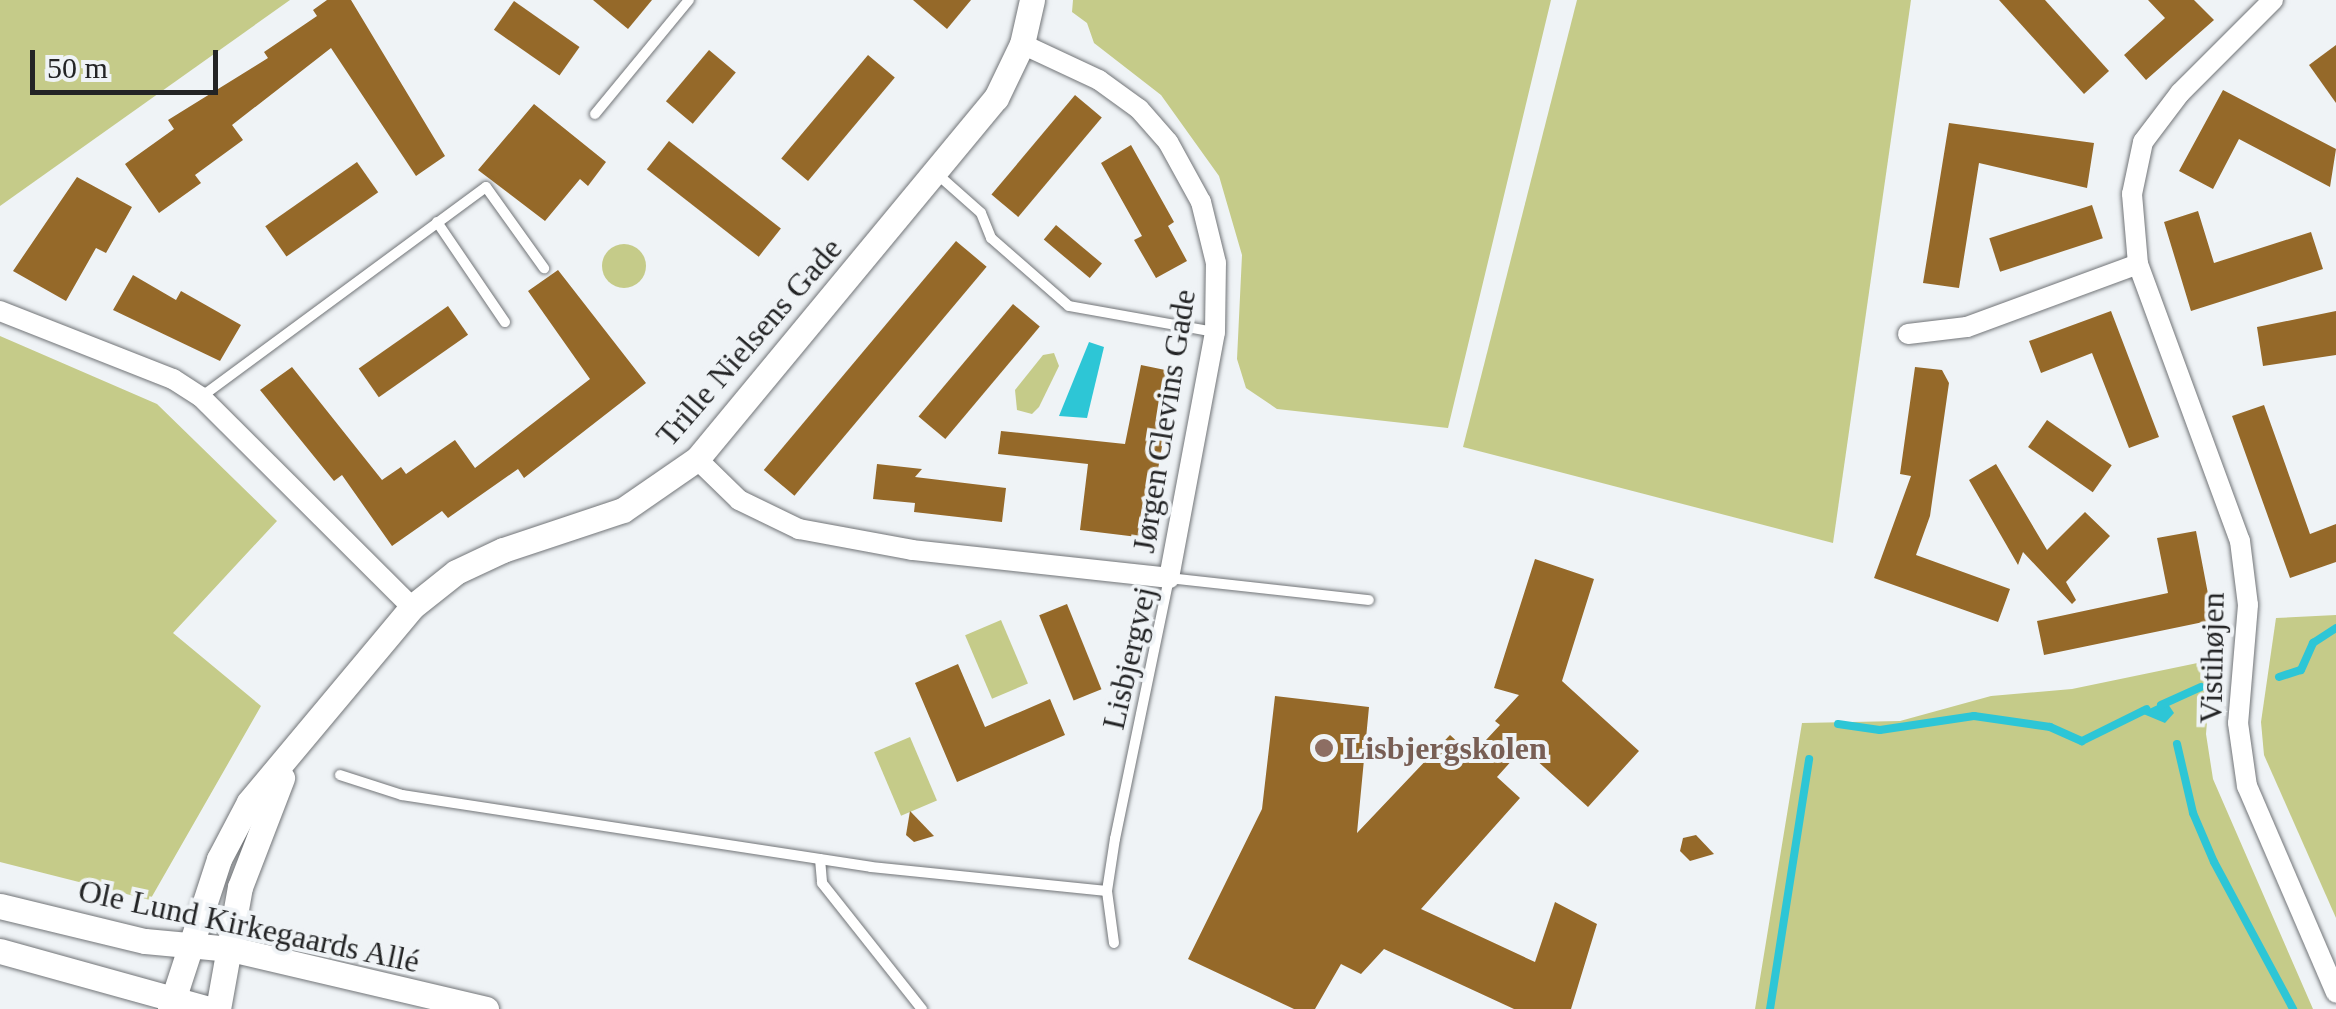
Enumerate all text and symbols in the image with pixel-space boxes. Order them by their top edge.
scale bar [35,30,222,92]
text: 50 m [47,51,108,84]
street label: Trille Nielsens Gade [648,230,850,454]
street label: Jørgen Clevins Gade [1124,287,1204,555]
street label: Lisbjergvej [1094,583,1164,733]
street label: Vistihøjen [2192,592,2232,724]
place label: Lisbjergskolen [1344,729,1547,767]
marker: Lisbjergskolen [1313,737,1335,759]
street label: Ole Lund Kirkegaards Allé [74,871,424,981]

